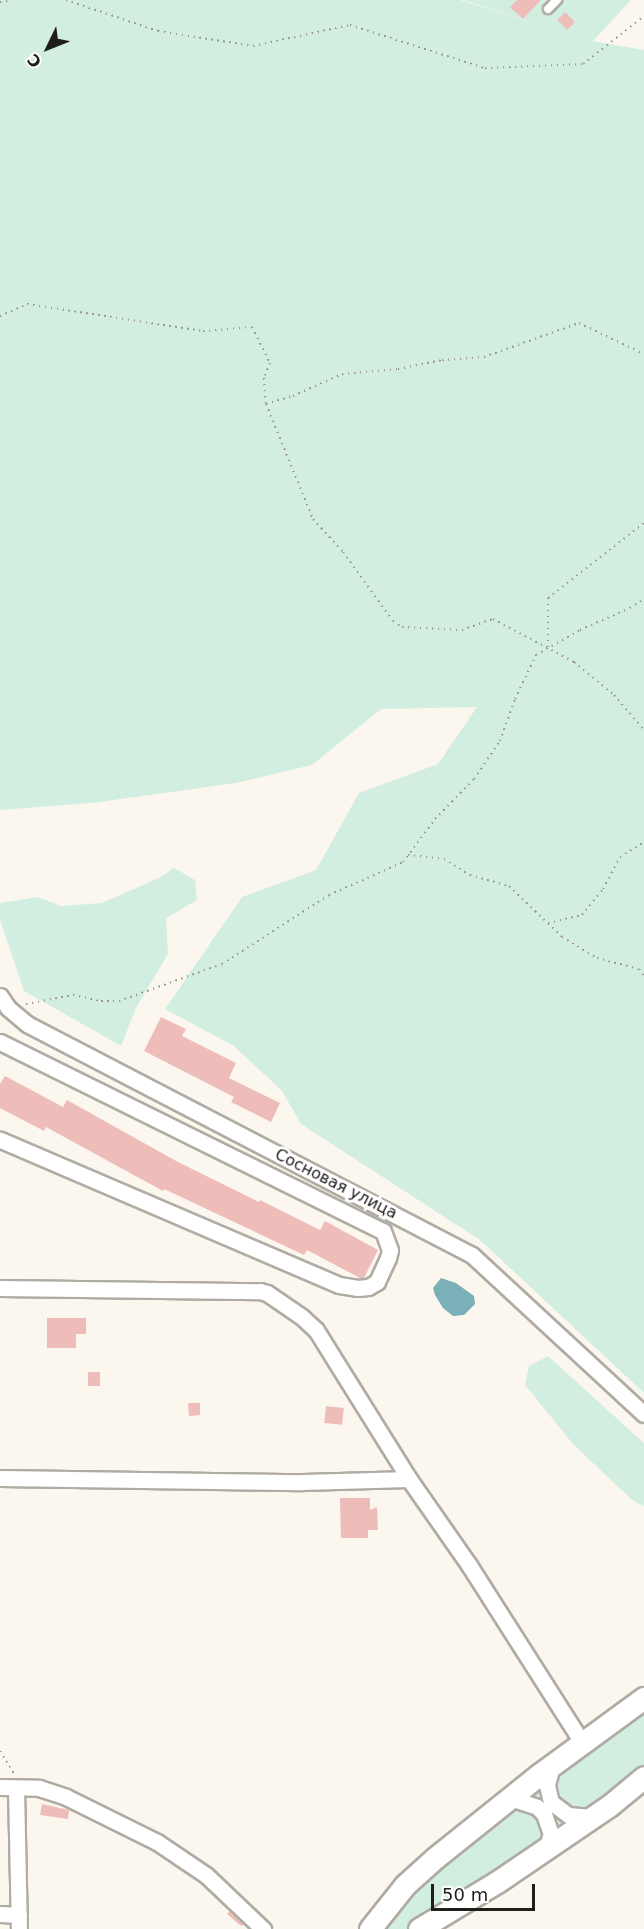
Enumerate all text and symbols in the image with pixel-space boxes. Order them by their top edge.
north arrow [18,18,78,78]
text: С [24,50,45,71]
street label: Сосновая улица [272,1145,400,1223]
scale bar [434,1872,538,1910]
text: 50 m [442,1884,488,1905]

